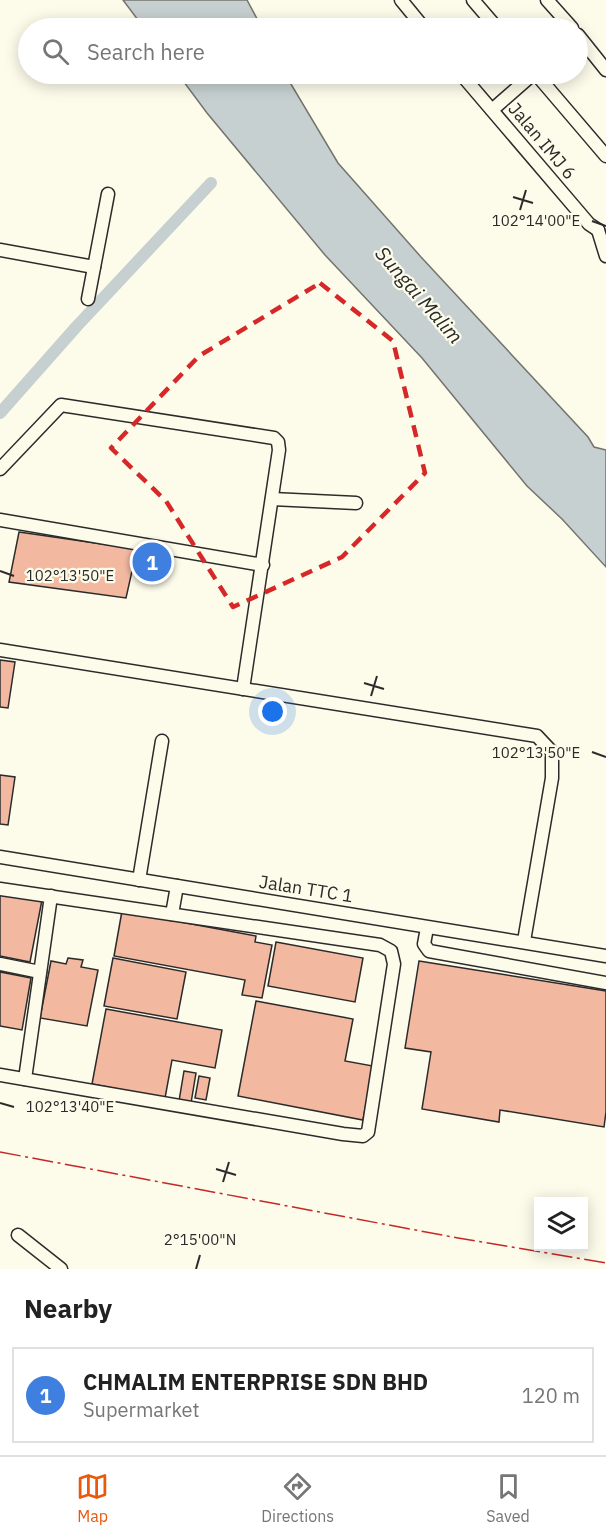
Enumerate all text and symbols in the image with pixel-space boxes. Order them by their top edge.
search box [18,18,588,84]
icon: search [39,35,72,68]
text: Search here [87,37,205,66]
street label: Jalan IMJ 6 [503,97,581,184]
text: 102°14'00"E [492,211,580,230]
water label: Sungai Malim [370,240,469,349]
pin: 1 [132,540,172,584]
text: 102°13'50"E [26,566,114,585]
your location [258,697,287,726]
text: 102°13'50"E [492,743,580,762]
street label: Jalan TTC 1 [258,870,355,907]
text: 102°13'40"E [26,1097,114,1116]
map controls [534,1197,588,1251]
button: layers [534,1197,588,1251]
text: 2°15'00"N [164,1230,236,1249]
text: Nearby [24,1291,112,1325]
text: CHMALIM ENTERPRISE SDN BHD [83,1367,428,1396]
text: 1 [40,1382,52,1409]
text: 120 m [522,1382,580,1409]
text: Supermarket [83,1396,200,1423]
tab: Map [76,1470,109,1526]
tab: Directions [261,1470,334,1526]
tab: Saved [486,1470,530,1526]

